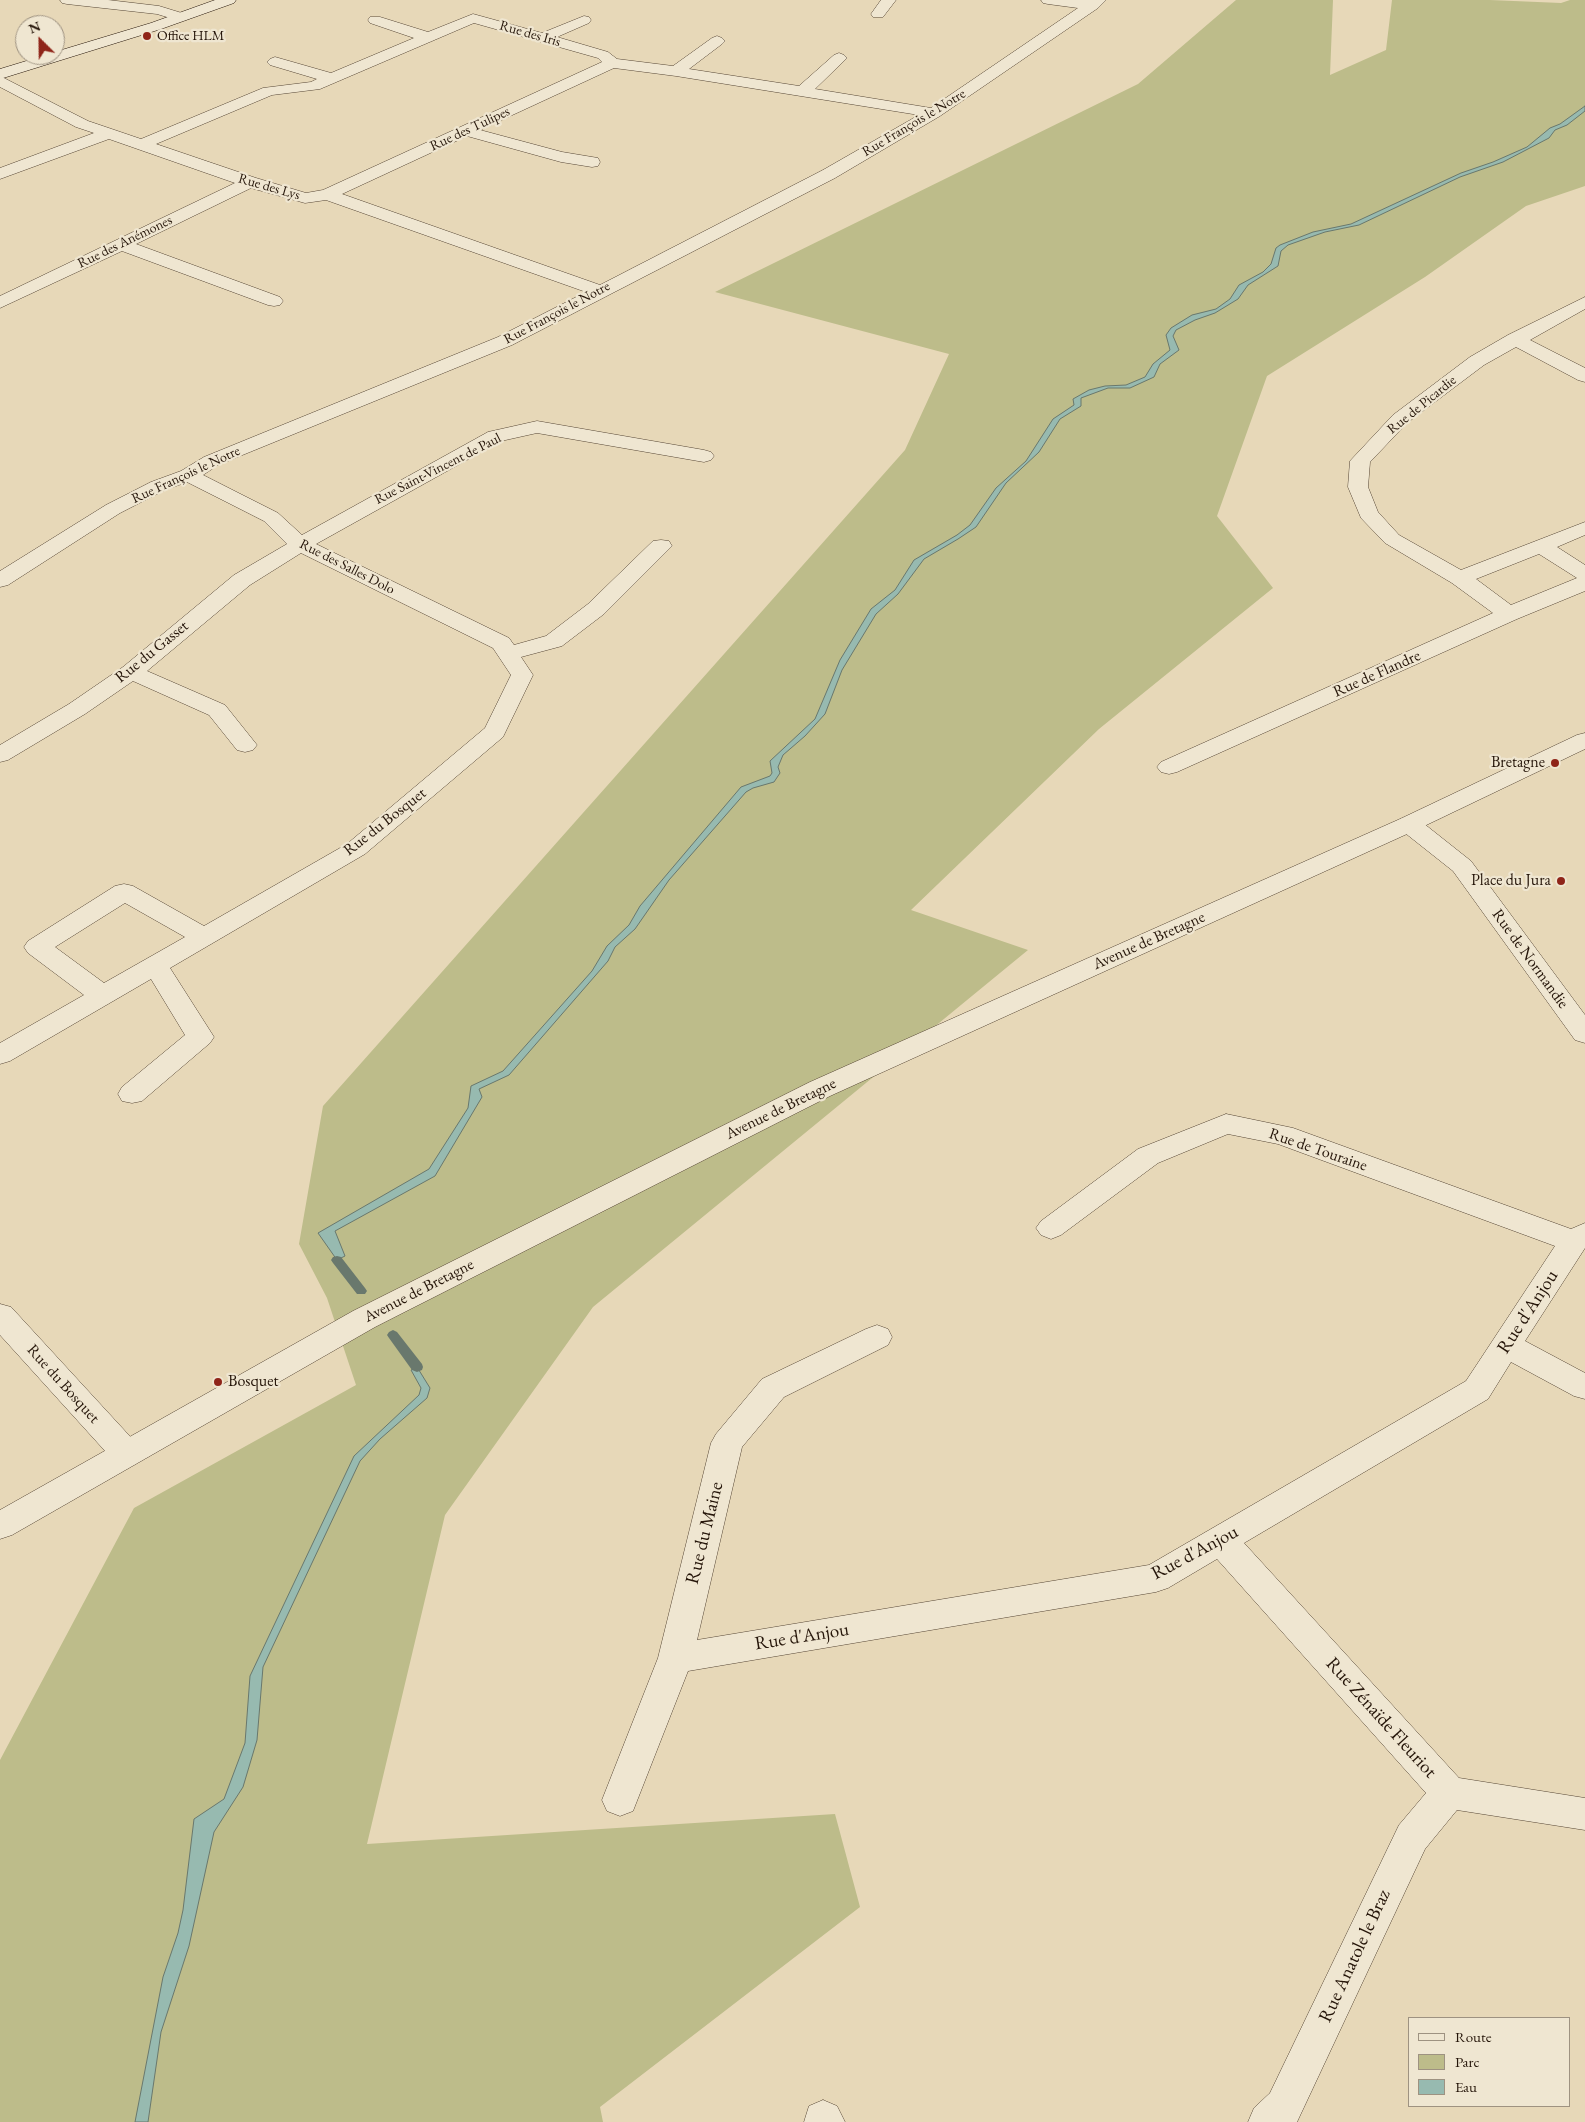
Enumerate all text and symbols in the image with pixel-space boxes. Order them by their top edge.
north arrow [15,15,65,65]
text: N [26,17,43,38]
street label: Rue des Iris [497,17,563,51]
place label: Office HLM [157,28,224,44]
marker: Office HLM [141,30,153,42]
street label: Rue François le Notre [859,85,969,161]
street label: Rue des Tulipes [427,103,513,155]
street label: Rue des Lys [236,170,302,204]
street label: Rue des Anémones [75,212,175,272]
street label: Rue François le Notre [501,278,613,348]
street label: Rue de Picardie [1384,372,1460,438]
street label: Rue Saint-Vincent de Paul [372,430,504,508]
street label: Rue François le Notre [129,443,243,507]
street label: Rue des Salles Dolo [297,536,397,598]
street label: Rue du Gasset [112,617,192,687]
street label: Rue de Flandre [1330,646,1424,702]
place label: Bretagne [1491,753,1545,773]
marker: Bretagne [1549,757,1561,769]
street label: Rue du Bosquet [340,784,430,860]
place label: Place du Jura [1471,871,1551,891]
marker: Place du Jura [1555,875,1567,887]
street label: Rue de Normandie [1487,906,1573,1012]
street label: Avenue de Bretagne [1090,908,1208,974]
street label: Avenue de Bretagne [723,1074,839,1144]
street label: Rue de Touraine [1266,1124,1370,1176]
street label: Avenue de Bretagne [361,1255,477,1327]
street label: Rue d'Anjou [1493,1266,1563,1358]
street label: Rue du Bosquet [23,1341,103,1427]
place label: Bosquet [228,1372,279,1392]
marker: Bosquet [212,1376,224,1388]
street label: Rue du Maine [681,1479,729,1587]
street label: Rue d'Anjou [1148,1521,1242,1585]
street label: Rue d'Anjou [753,1618,851,1656]
street label: Rue Zénaïde Fleuriot [1321,1653,1441,1783]
street label: Rue Anatole le Braz [1314,1886,1396,2026]
legend [1408,2017,1570,2107]
text: Route [1455,2027,1492,2046]
text: Parc [1455,2052,1480,2071]
text: Eau [1455,2077,1477,2096]

